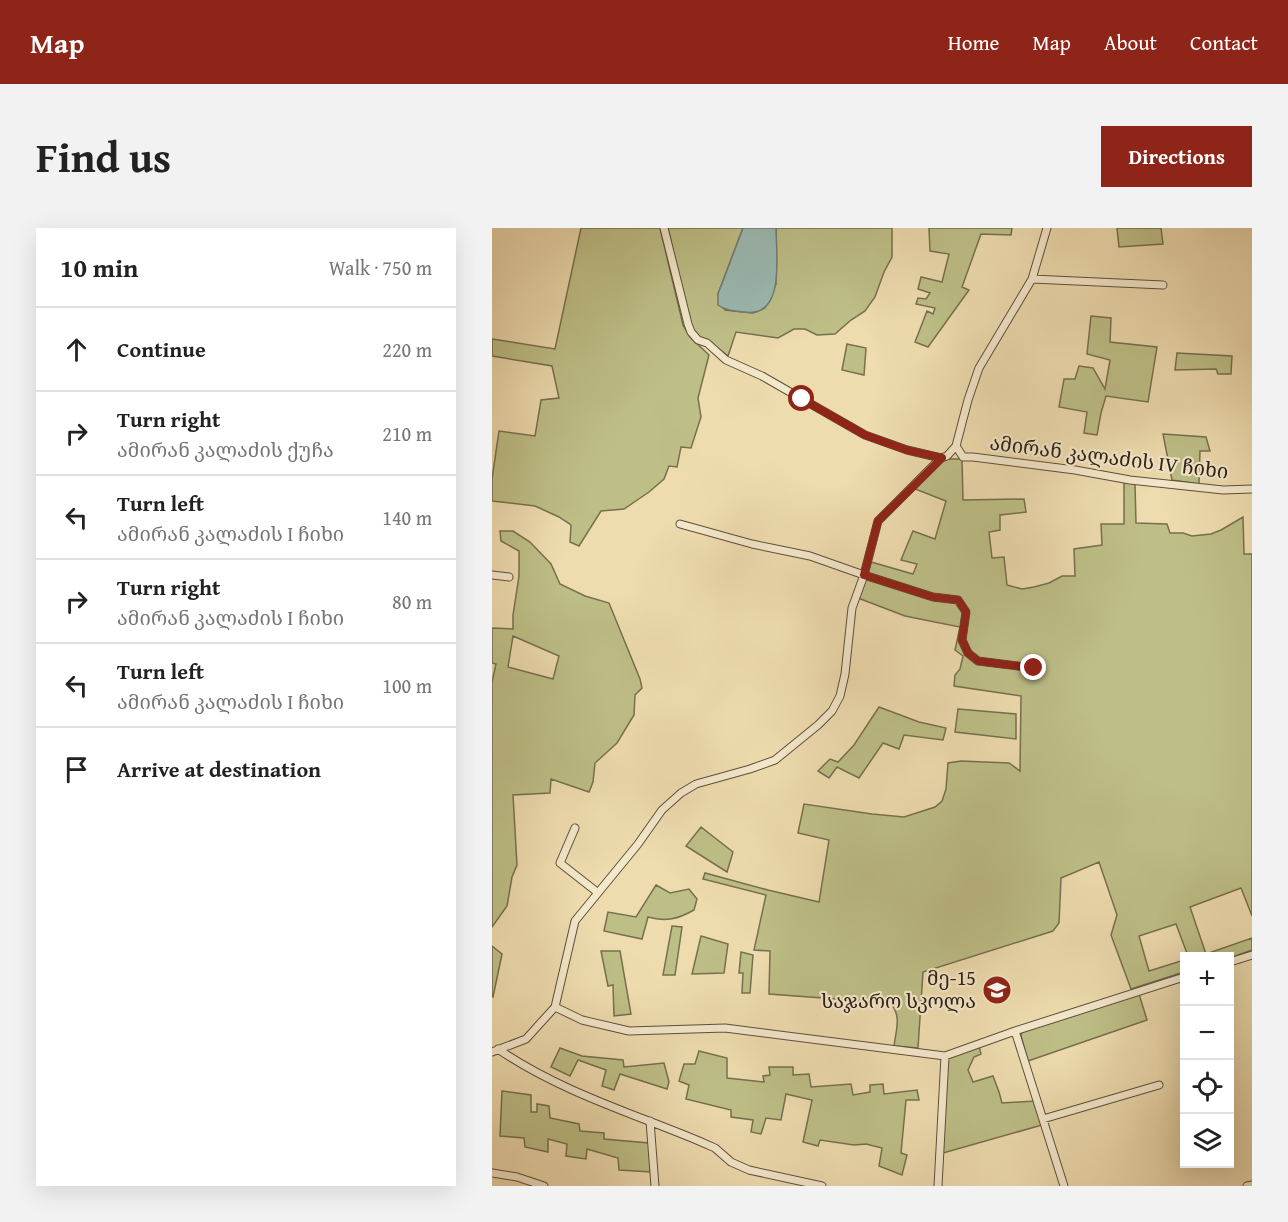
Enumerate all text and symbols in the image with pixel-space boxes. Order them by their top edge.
text: Map [30,22,84,63]
text: Home [948,27,999,58]
text: Map [1032,27,1071,58]
text: About [1104,27,1157,58]
text: Contact [1190,27,1258,58]
text: Find us [36,126,171,187]
button: Directions [1101,126,1252,187]
text: 10 min [60,248,138,287]
text: Walk · 750 m [329,253,432,282]
icon: ahead [60,333,93,366]
text: Continue [117,333,206,365]
text: 220 m [382,335,432,364]
route start [788,385,814,411]
text: Turn right [117,403,220,435]
icon: right [60,417,93,450]
text: 210 m [382,419,432,448]
street label: ამირან კალაძის IV ჩიხი [988,427,1230,486]
text: ამირან კალაძის ქუჩა [117,435,334,464]
text: Turn left [117,487,204,519]
icon: left [60,501,93,534]
text: 140 m [382,503,432,532]
text: ამირან კალაძის I ჩიხი [117,519,344,548]
text: Turn right [117,571,220,603]
icon: right [60,585,93,618]
text: 80 m [392,587,432,616]
text: ამირან კალაძის I ჩიხი [117,603,344,632]
route end [1020,654,1046,680]
text: Turn left [117,655,204,687]
icon: left [60,669,93,702]
text: 100 m [382,671,432,700]
text: ამირან კალაძის I ჩიხი [117,687,344,716]
icon: arrive [60,753,93,786]
text: Arrive at destination [117,753,321,785]
map controls [1180,952,1234,1168]
button: + [1180,952,1234,1006]
place label: მე-15 საჯარო სკოლა [821,963,976,1015]
school or university icon: მე-15 საჯარო სკოლა [981,974,1013,1006]
button: − [1180,1006,1234,1060]
button: locate [1180,1060,1234,1114]
button: layers [1180,1114,1234,1168]

